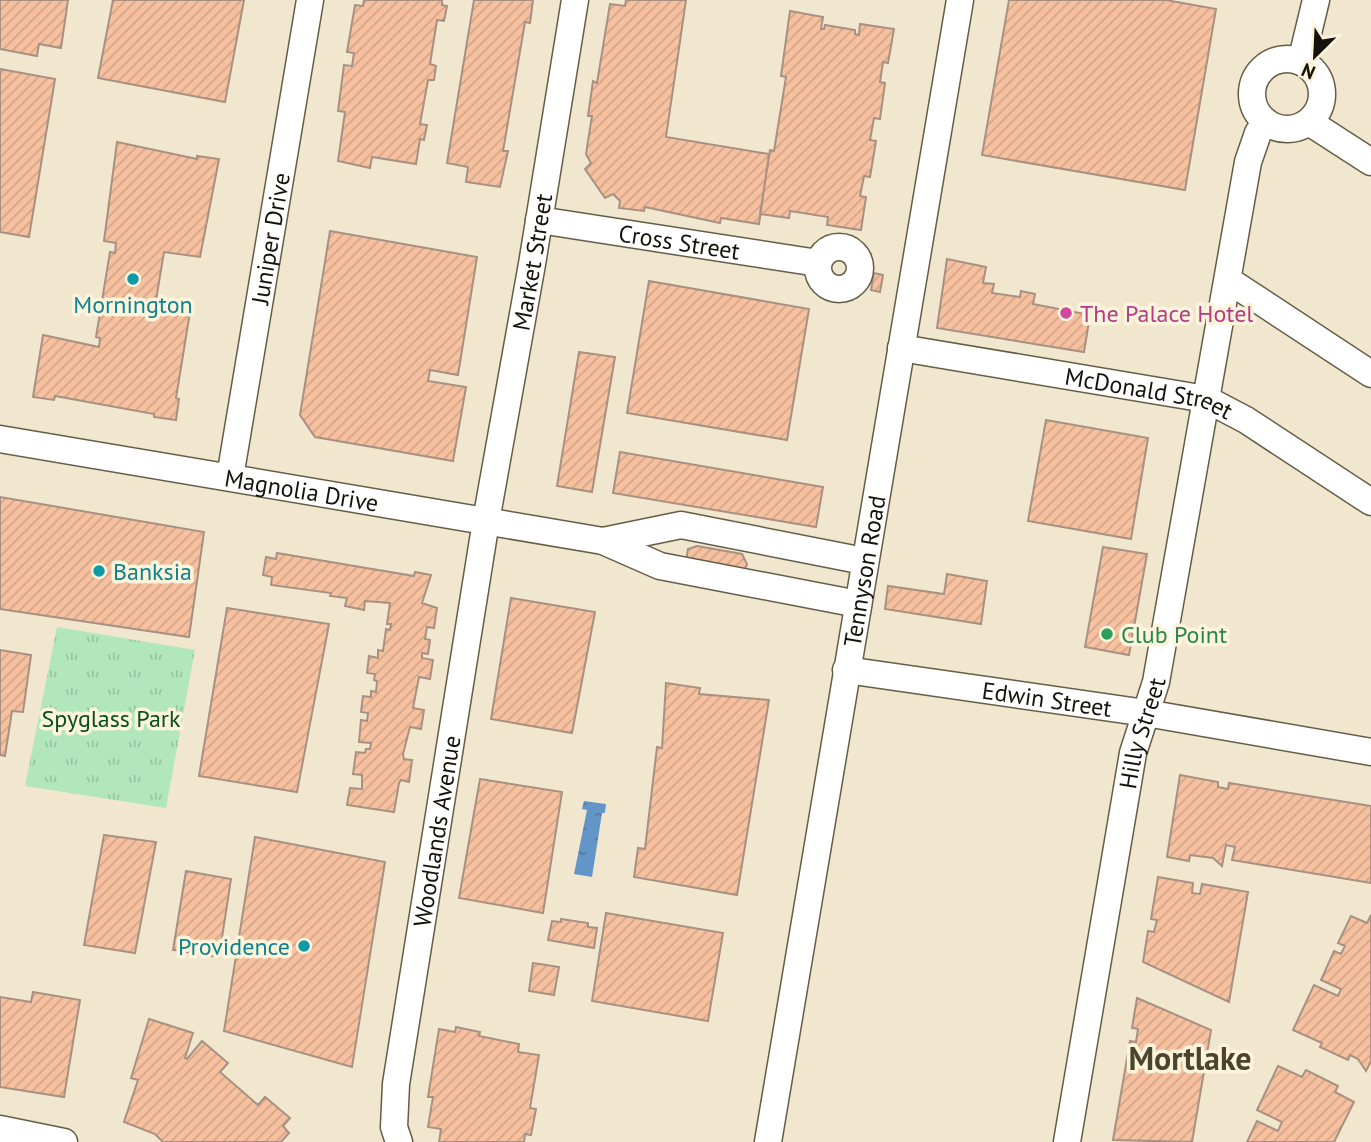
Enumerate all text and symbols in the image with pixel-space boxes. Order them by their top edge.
north arrow [1280,21,1350,91]
text: N [1298,58,1319,85]
street label: Juniper Drive [244,170,296,308]
street label: Market Street [505,191,559,333]
street label: Cross Street [617,217,742,266]
marker: Mornington [125,271,141,287]
place label: Mornington [73,289,193,320]
place label: The Palace Hotel [1080,298,1253,329]
marker: The Palace Hotel [1058,305,1074,321]
street label: McDonald Street [1063,360,1238,426]
street label: Magnolia Drive [223,462,381,518]
street label: Tennyson Road [836,493,892,649]
place label: Banksia [113,556,192,587]
marker: Banksia [91,563,107,579]
place label: Club Point [1121,619,1227,650]
marker: Club Point [1099,626,1115,642]
street label: Edwin Street [980,674,1114,723]
street label: Hilly Street [1112,675,1172,791]
park label: Spyglass Park [42,703,181,734]
street label: Woodlands Avenue [406,733,467,929]
place label: Providence [178,931,290,962]
marker: Providence [296,938,312,954]
district label: Mortlake [1128,1037,1252,1079]

